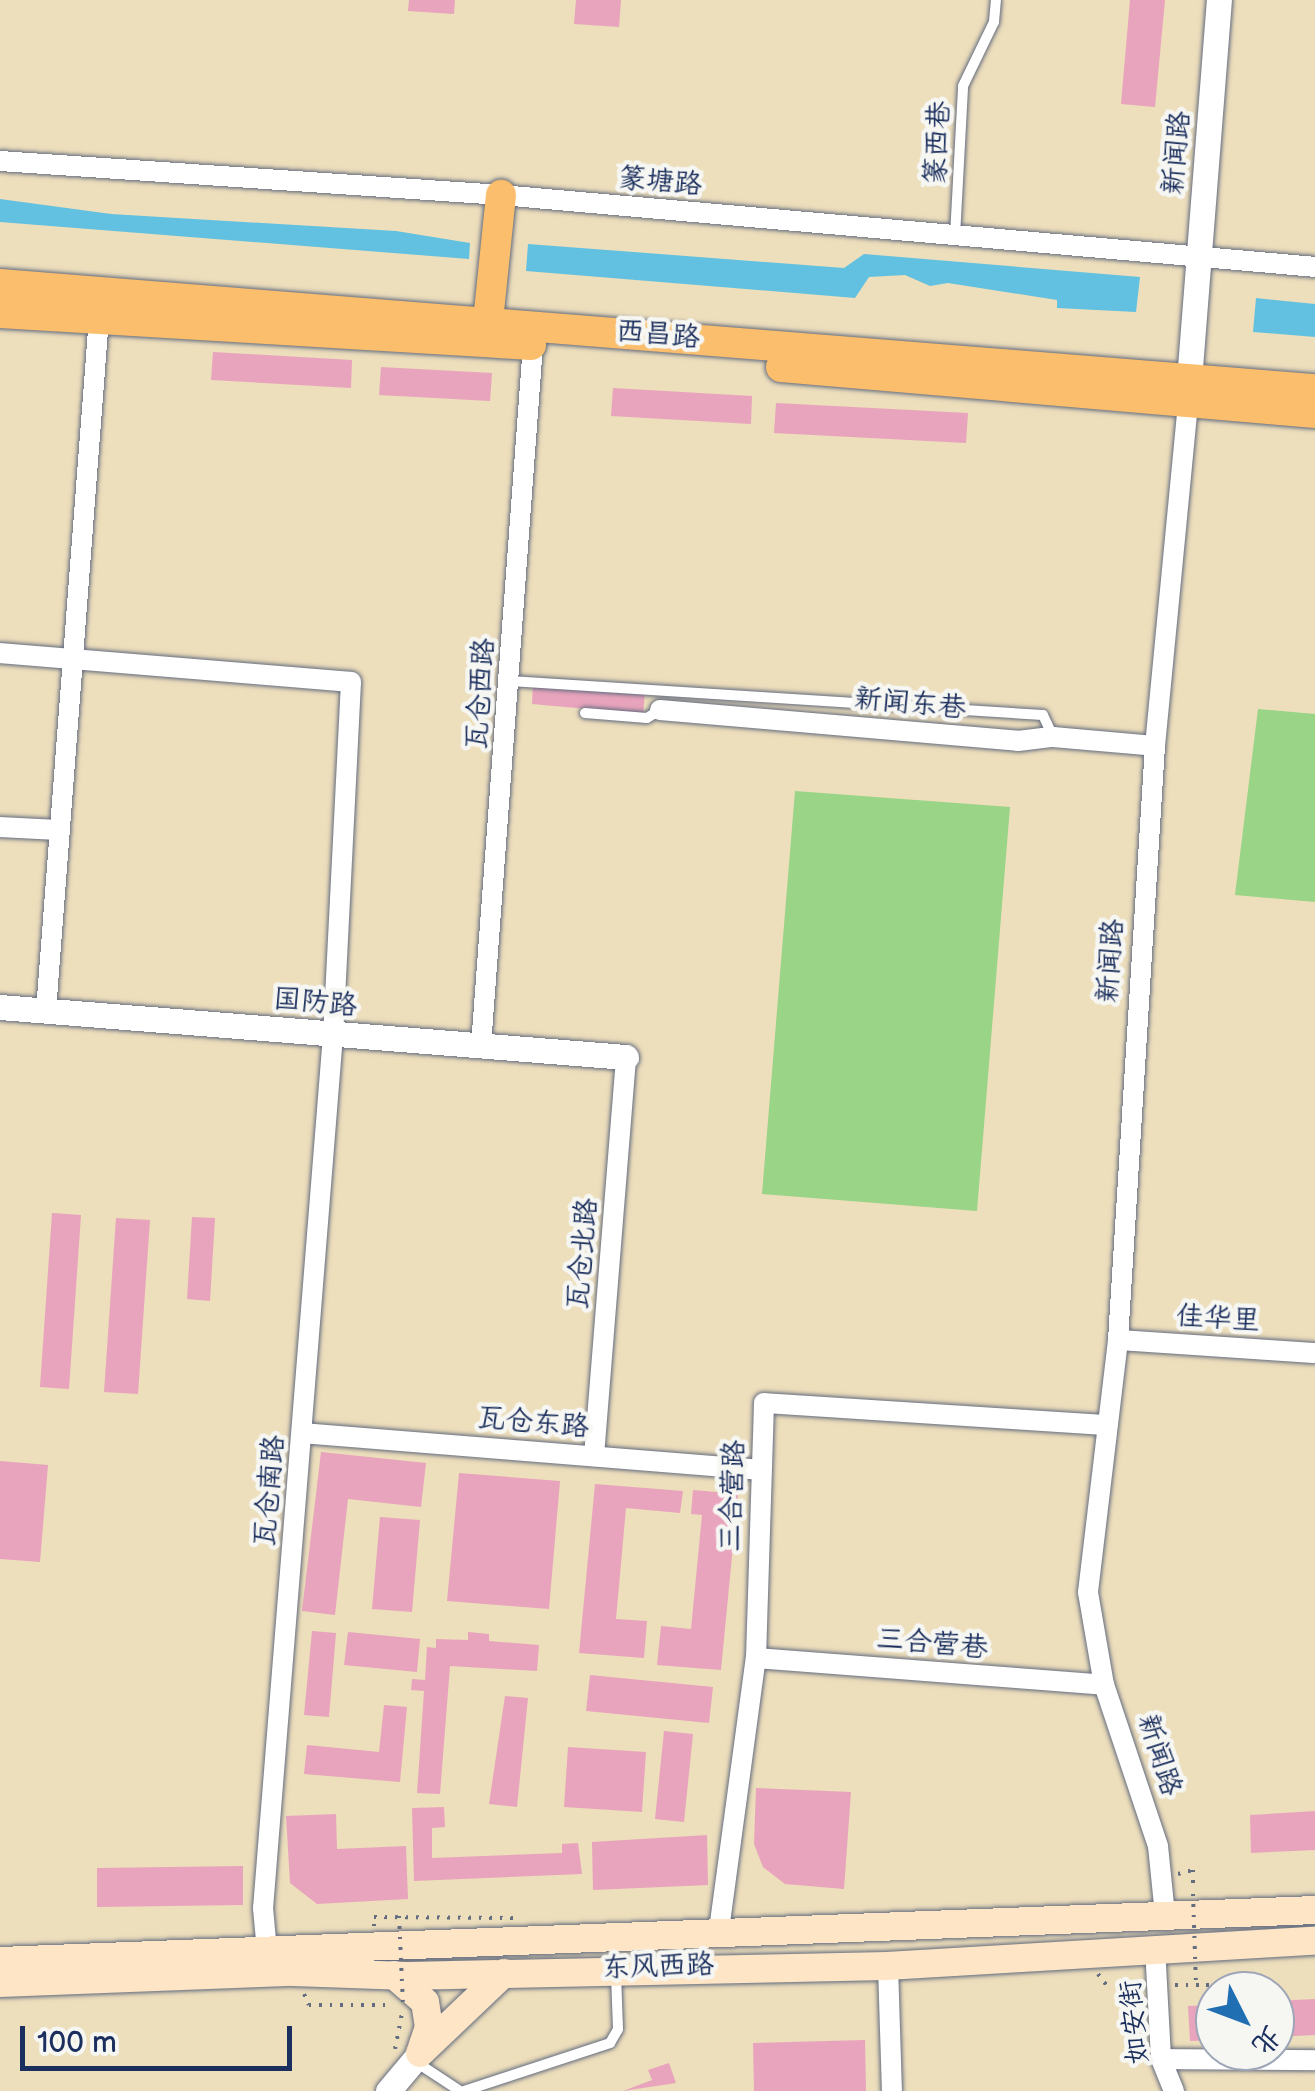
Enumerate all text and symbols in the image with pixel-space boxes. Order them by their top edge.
street label: 篆西巷 [919,100,957,186]
street label: 新闻路 [1157,110,1197,196]
street label: 篆塘路 [617,162,703,202]
street label: 西昌路 [615,315,701,355]
street label: 瓦仓西路 [460,637,502,751]
street label: 新闻东巷 [853,682,967,726]
street label: 新闻路 [1091,918,1131,1004]
street label: 国防路 [272,983,358,1023]
street label: 瓦仓北路 [561,1197,605,1311]
street label: 佳华里 [1175,1299,1261,1339]
street label: 瓦仓东路 [476,1401,590,1445]
street label: 瓦仓南路 [248,1434,292,1548]
street label: 三合营路 [714,1439,752,1553]
street label: 三合营巷 [875,1622,989,1666]
street label: 新闻路 [1130,1710,1188,1800]
street label: 东风西路 [601,1948,715,1986]
north arrow [1195,1971,1295,2071]
street label: 如安街 [1114,1978,1156,2066]
scale bar [25,2006,298,2068]
text: 北 [1245,2019,1288,2062]
text: 100 m [37,2025,117,2061]

